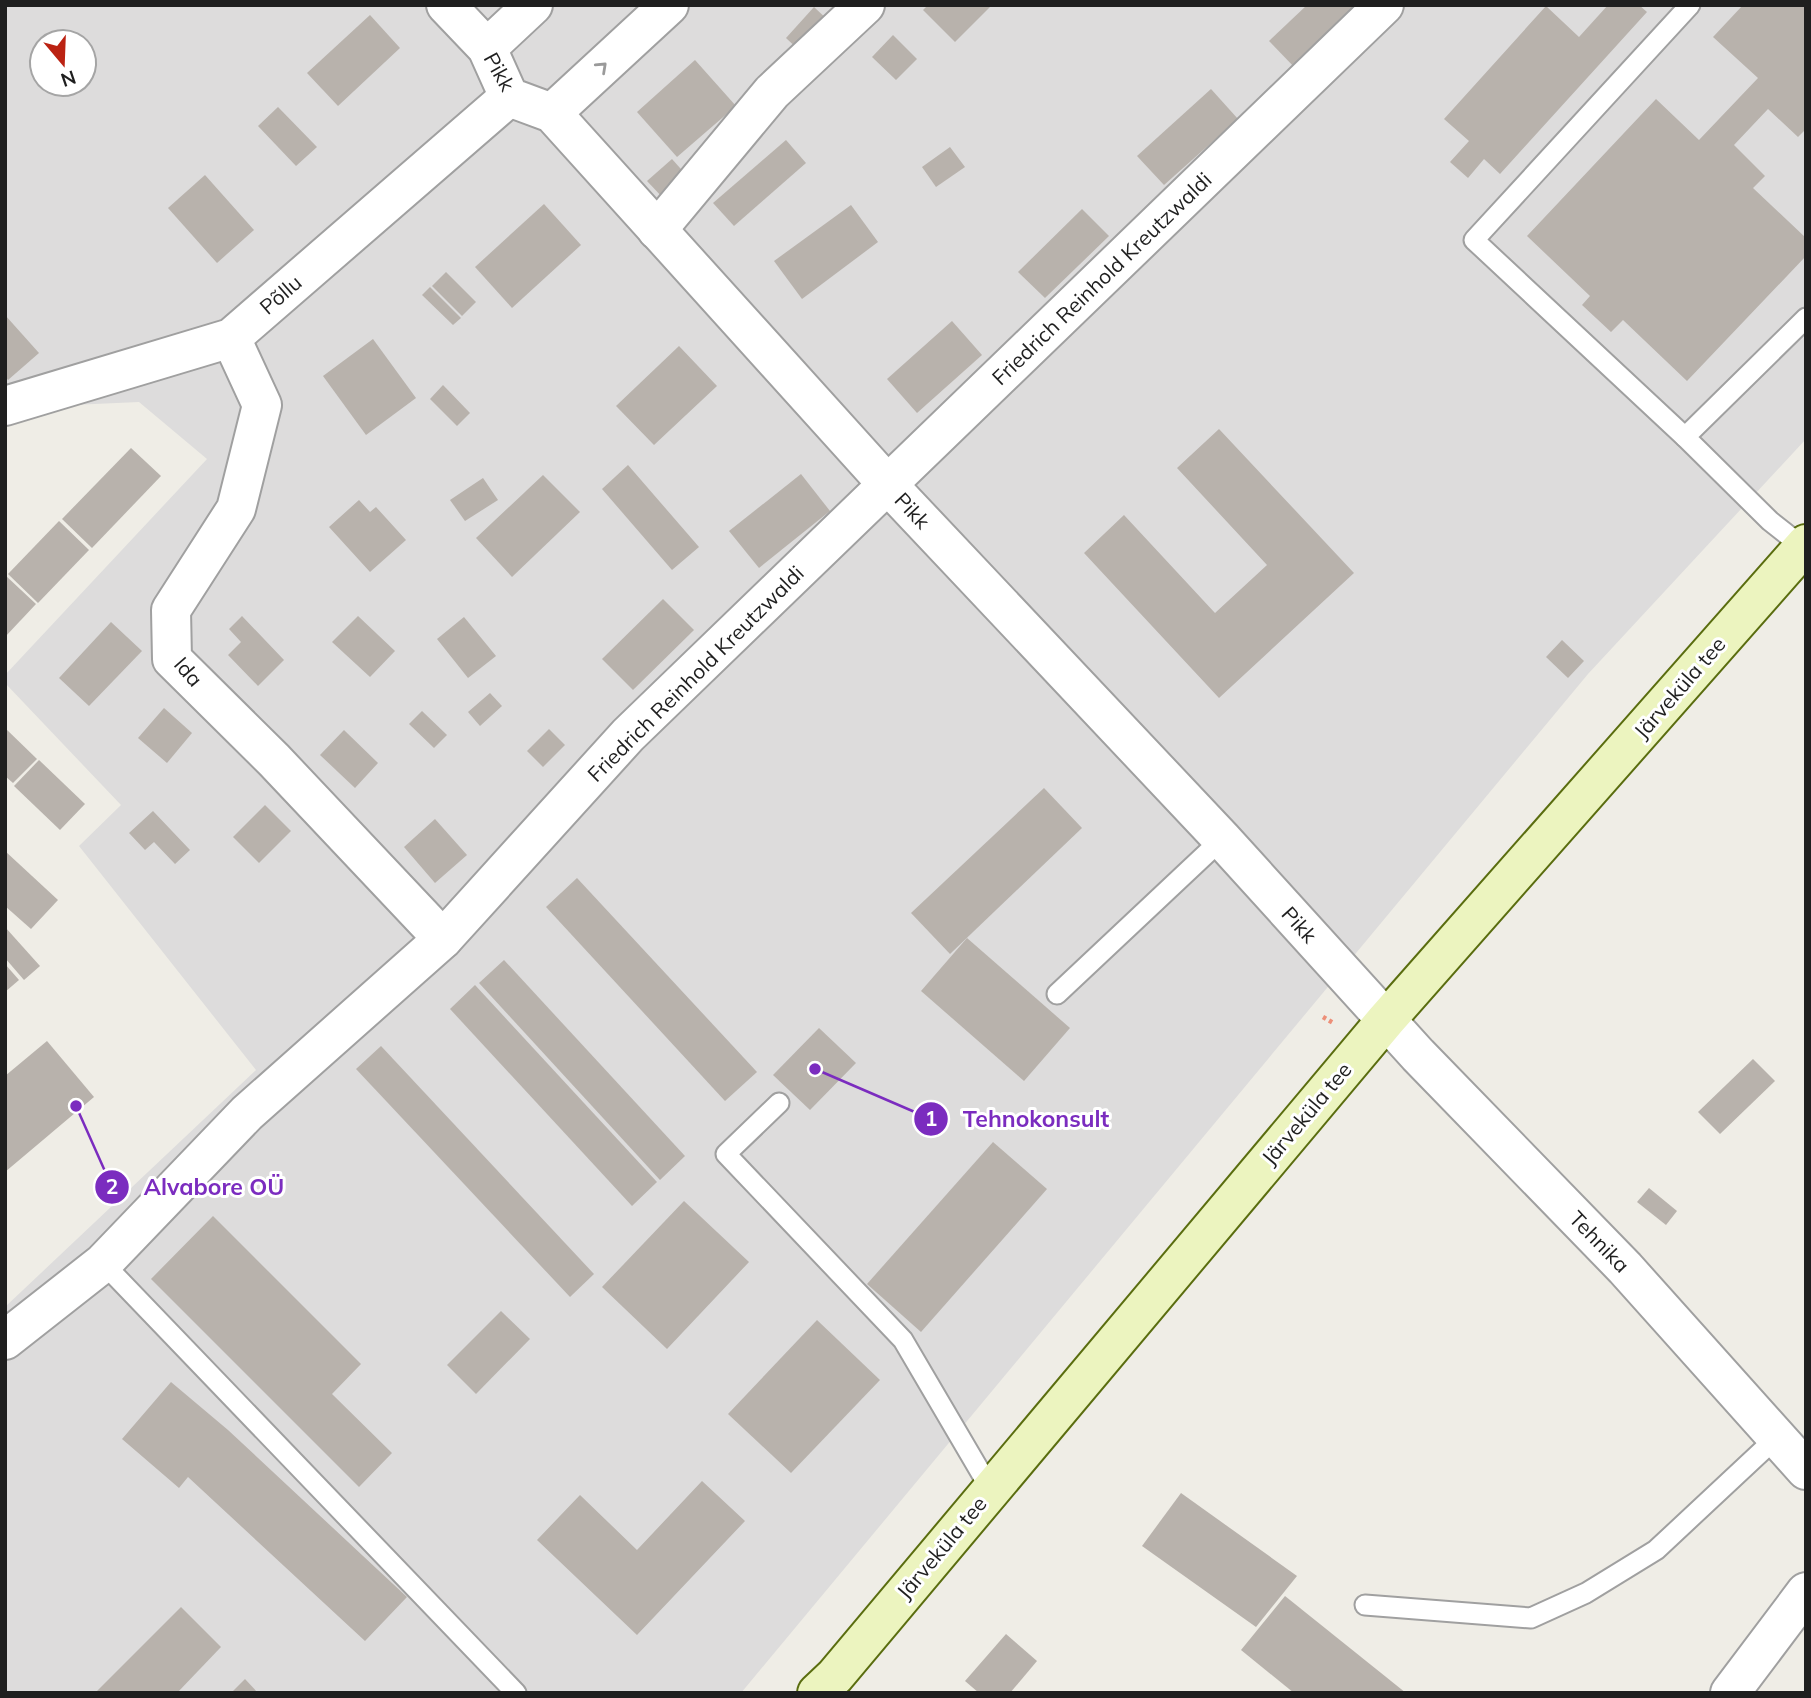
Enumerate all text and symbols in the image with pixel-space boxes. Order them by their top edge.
north arrow [28,28,98,98]
street label: Pikk [479,48,521,96]
one-way arrow [594,63,607,75]
text: N [58,65,79,93]
street label: Friedrich Reinhold Kreutzwaldi [986,166,1216,390]
street label: Põllu [254,269,307,320]
street label: Pikk [889,487,936,534]
street label: Friedrich Reinhold Kreutzwaldi [582,560,809,787]
street label: Järveküla tee [1628,631,1730,744]
street label: Ida [169,651,209,691]
street label: Pikk [1277,901,1323,948]
street label: Järveküla tee [1256,1057,1357,1170]
callout: Tehnokonsult [914,1097,1123,1141]
text: Tehnokonsult [963,1104,1109,1133]
text: 1 [925,1105,937,1131]
callout: Alvabore OÜ [95,1165,298,1209]
text: Alvabore OÜ [144,1172,284,1201]
text: 2 [106,1173,118,1199]
street label: Tehnika [1564,1205,1635,1277]
street label: Järveküla tee [891,1491,992,1604]

